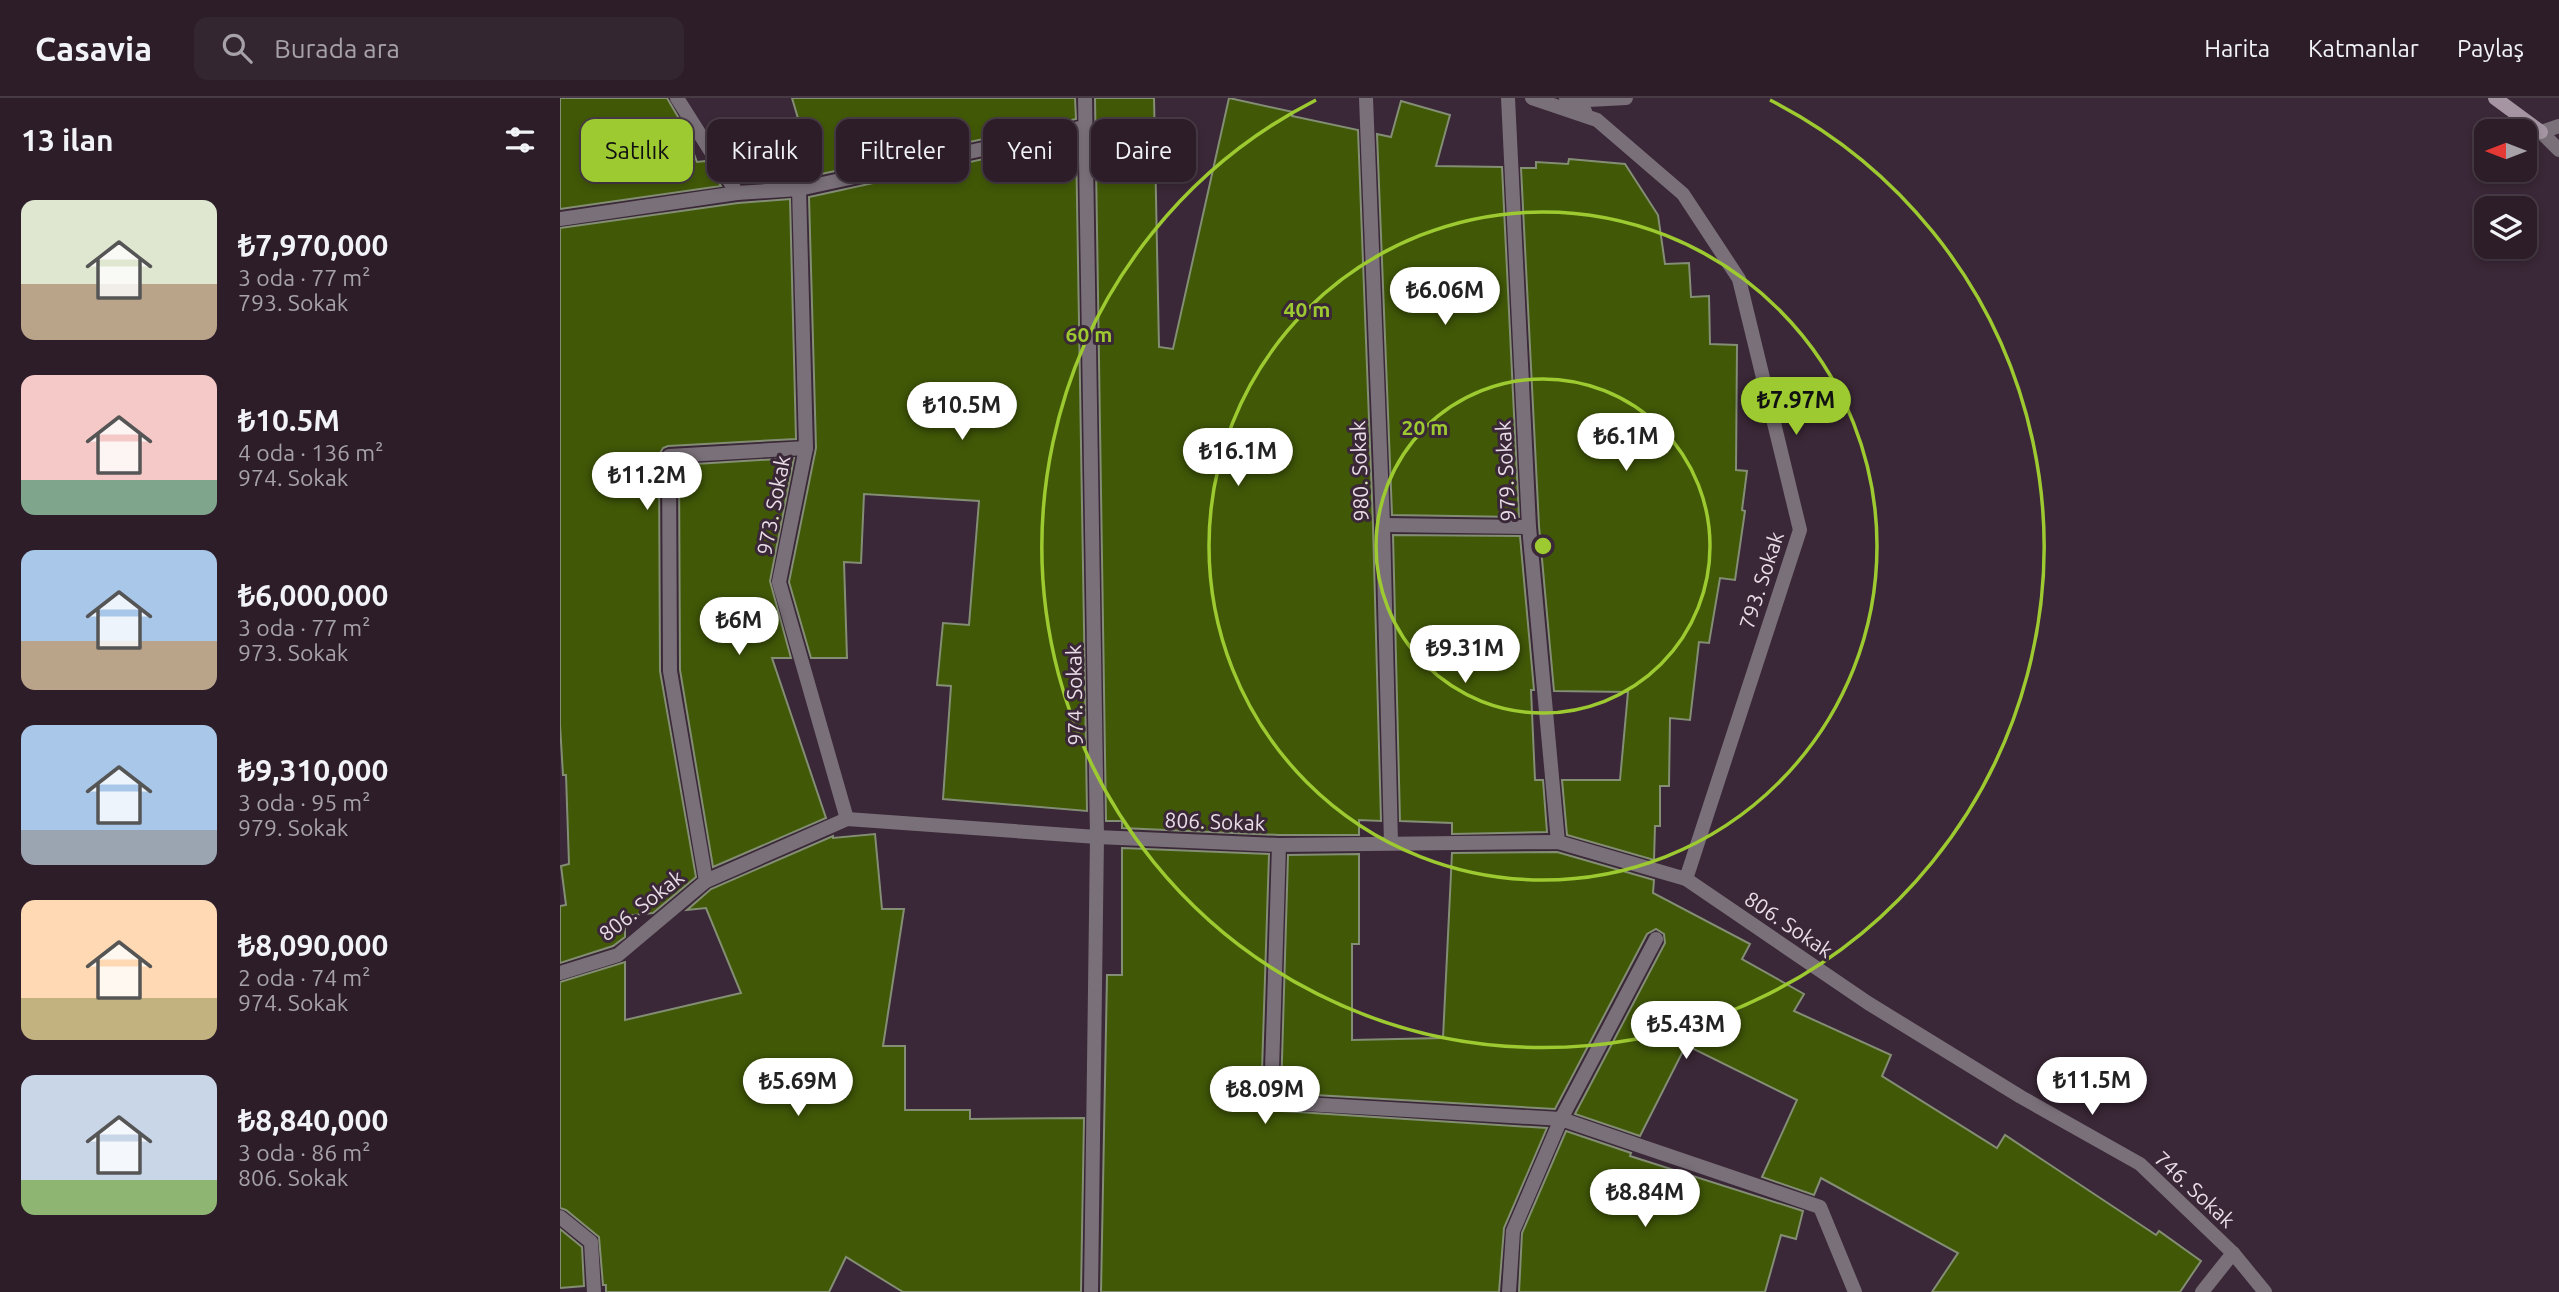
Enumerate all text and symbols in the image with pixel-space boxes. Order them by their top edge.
search box [194,17,684,80]
icon: search [218,29,256,67]
text: Casavia [35,30,152,67]
text: Burada ara [274,34,400,63]
text: Harita [2204,35,2270,62]
text: Katmanlar [2308,35,2419,62]
text: Paylaş [2457,35,2524,62]
chip: Satılık [581,119,693,182]
chip: Kiralık [707,119,822,182]
chip: Filtreler [836,119,969,182]
chip: Yeni [983,119,1077,182]
chip: Daire [1091,119,1196,182]
north arrow [2474,119,2538,182]
map controls [2474,119,2537,259]
icon: filters [501,121,539,159]
text: 13 ilan [21,123,114,157]
button: layers [2474,196,2537,259]
icon: home [77,228,161,312]
text: ₺7,970,000 [238,228,388,262]
text: 3 oda · 77 m² [238,265,370,290]
pin: ₺6.06M [1388,268,1502,327]
text: ₺6.06M [1406,277,1484,302]
text: 793. Sokak [238,290,348,315]
text: 40 m [1284,297,1330,321]
text: 60 m [1066,322,1112,346]
pin: ₺7.97M [1739,378,1853,437]
pin: ₺10.5M [905,382,1019,442]
text: ₺7.97M [1757,387,1835,412]
text: ₺10.5M [923,392,1001,417]
icon: home [77,403,161,487]
text: ₺10.5M [238,403,340,437]
pin: ₺6.1M [1577,414,1675,473]
text: 20 m [1402,415,1448,439]
street label: 980. Sokak [1345,420,1373,522]
street label: 979. Sokak [1490,420,1520,522]
text: ₺6.1M [1593,423,1659,448]
pin: ₺16.1M [1181,428,1295,488]
text: ₺16.1M [1199,438,1277,463]
text: 4 oda · 136 m² [238,440,383,465]
pin: ₺11.2M [590,452,704,512]
street label: 973. Sokak [752,453,794,557]
text: ₺11.2M [608,462,686,487]
text: 974. Sokak [238,465,348,490]
street label: 793. Sokak [1734,528,1788,632]
centre of rings [1531,534,1555,558]
icon: home [77,578,161,662]
text: ₺6,000,000 [238,578,388,612]
pin: ₺6M [705,598,773,657]
text: ₺6M [716,607,762,632]
text: 3 oda · 77 m² [238,615,370,640]
pin: ₺9.31M [1408,626,1522,685]
text: ₺9.31M [1426,635,1504,660]
text: 973. Sokak [238,640,348,665]
street label: 974. Sokak [1061,644,1087,746]
icon: home [77,753,161,837]
text: ₺9,310,000 [238,753,388,787]
text: 3 oda · 95 m² [238,790,370,815]
street label: 806. Sokak [1164,807,1266,835]
text: 979. Sokak [238,815,348,840]
street label: 806. Sokak [594,864,688,945]
street label: 806. Sokak [1741,886,1838,962]
icon: home [77,928,161,1012]
text: ₺8,090,000 [238,928,388,962]
text: 2 oda · 74 m² [238,965,370,990]
text: 974. Sokak [238,990,348,1015]
pin: ₺5.43M [1629,1002,1743,1061]
text: ₺5.43M [1647,1011,1725,1036]
pin: ₺5.69M [741,1058,855,1118]
pin: ₺11.5M [2035,1058,2149,1117]
pin: ₺8.09M [1208,1066,1322,1126]
text: ₺11.5M [2053,1067,2131,1092]
text: ₺5.69M [759,1068,837,1093]
text: ₺8.09M [1226,1076,1304,1101]
icon: home [77,1103,161,1187]
text: ₺8,840,000 [238,1103,388,1137]
text: 3 oda · 86 m² [238,1140,370,1165]
street label: 746. Sokak [2150,1146,2240,1232]
text: 806. Sokak [238,1165,348,1190]
pin: ₺8.84M [1588,1170,1702,1229]
text: ₺8.84M [1606,1179,1684,1204]

